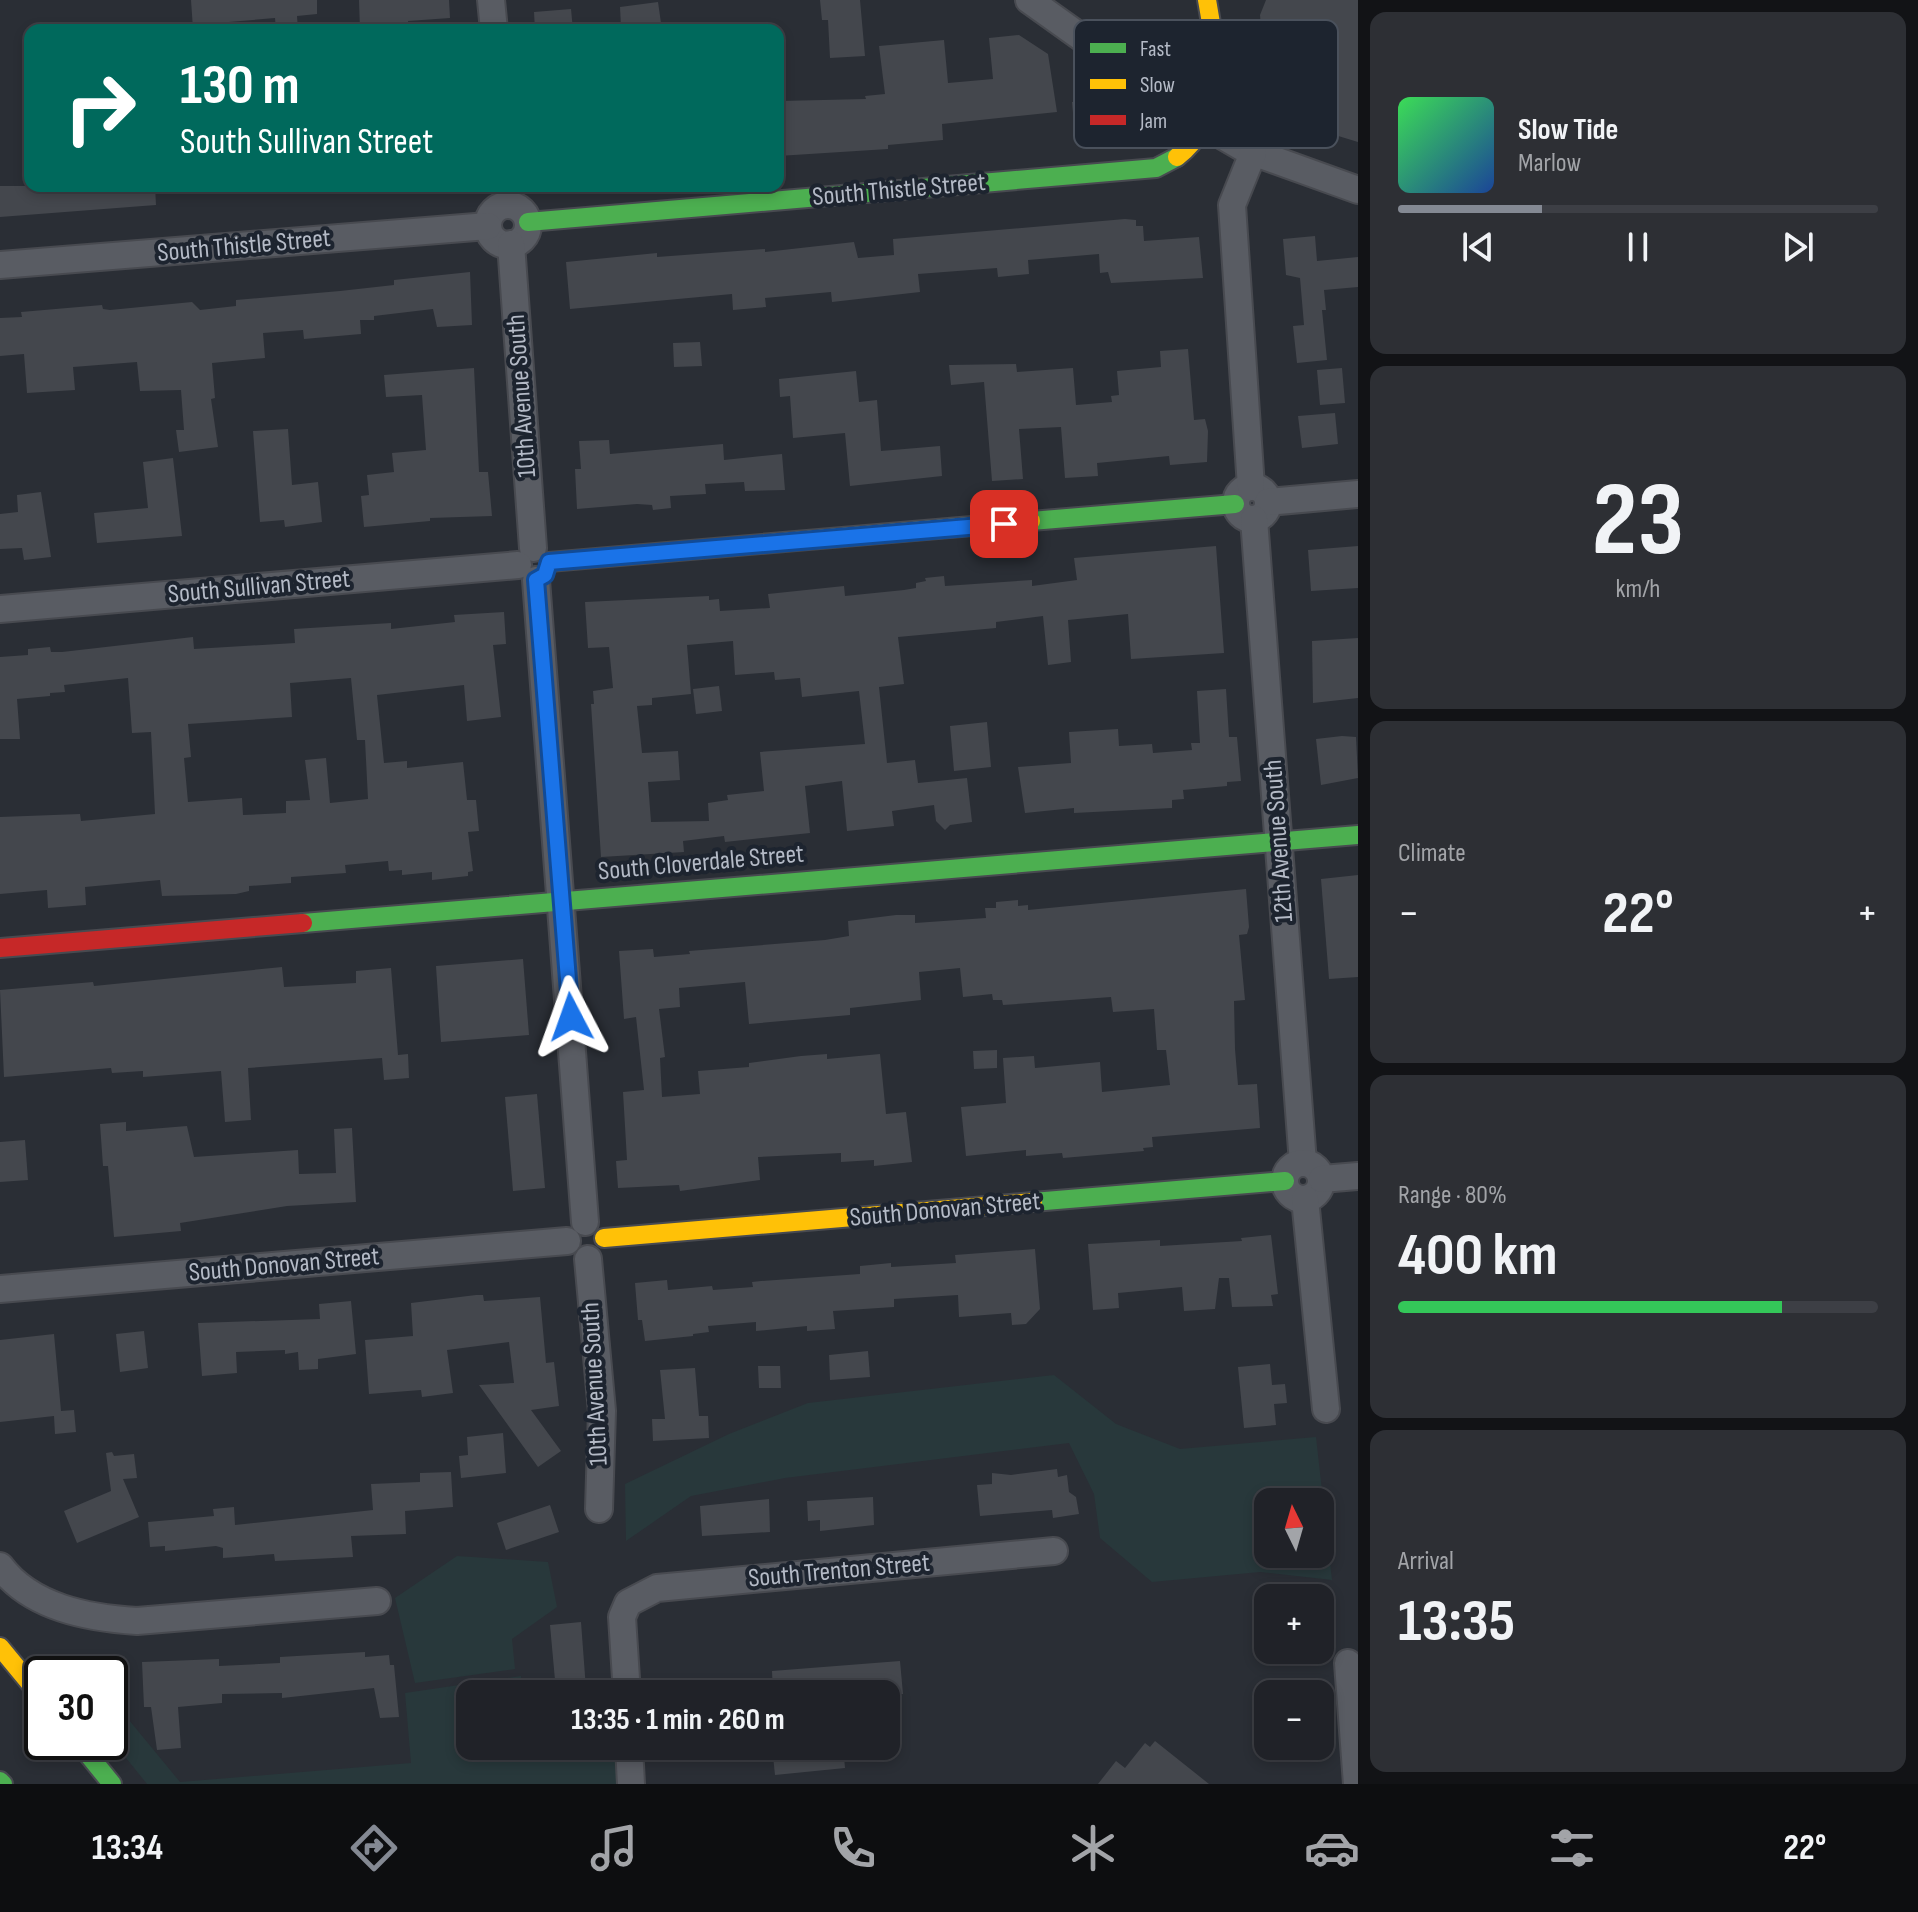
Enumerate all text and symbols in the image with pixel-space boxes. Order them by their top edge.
legend [1074,20,1338,148]
text: Fast [1140,36,1171,63]
text: 130 m [180,53,300,120]
icon: right [48,56,152,160]
text: Slow [1140,72,1175,99]
text: Jam [1139,108,1167,135]
text: Slow Tide [1518,112,1618,148]
text: South Sullivan Street [180,121,433,164]
text: Marlow [1518,148,1581,179]
street label: South Thistle Street [811,167,987,213]
street label: South Thistle Street [156,223,332,269]
icon: previous [1456,225,1500,269]
icon: pause [1616,225,1660,269]
icon: next [1776,225,1820,269]
street label: 10th Avenue South [501,313,543,479]
text: 23 [1592,459,1684,584]
pin [970,490,1038,558]
icon: arrive [982,502,1026,546]
street label: South Sullivan Street [167,564,351,610]
text: km/h [1616,574,1660,605]
street label: 12th Avenue South [1258,759,1300,923]
text: Climate [1398,838,1466,869]
street label: South Cloverdale Street [597,839,805,887]
text: 22° [1602,878,1674,950]
text: − [1398,887,1420,940]
text: + [1856,887,1878,940]
position arrow [529,975,613,1059]
text: Range · 80% [1398,1180,1507,1211]
street label: South Donovan Street [848,1186,1042,1234]
text: 400 km [1398,1220,1558,1292]
street label: South Donovan Street [187,1241,381,1289]
street label: 10th Avenue South [575,1302,615,1466]
north arrow [1254,1488,1334,1568]
map controls [1254,1488,1334,1760]
text: Arrival [1398,1546,1454,1577]
street label: South Trenton Street [747,1548,931,1594]
button: + [1254,1584,1334,1664]
text: 13:35 [1398,1586,1515,1658]
speed limit sign: 30 [24,1656,128,1760]
button: − [1254,1680,1334,1760]
text: 13:35 · 1 min · 260 m [571,1702,785,1738]
icon: directions [346,1820,402,1876]
icon: music [586,1820,642,1876]
icon: phone [825,1820,881,1876]
icon: climate [1065,1820,1121,1876]
icon: car [1304,1820,1360,1876]
icon: filters [1544,1820,1600,1876]
text: 13:34 [92,1827,163,1870]
text: 22° [1783,1827,1826,1870]

